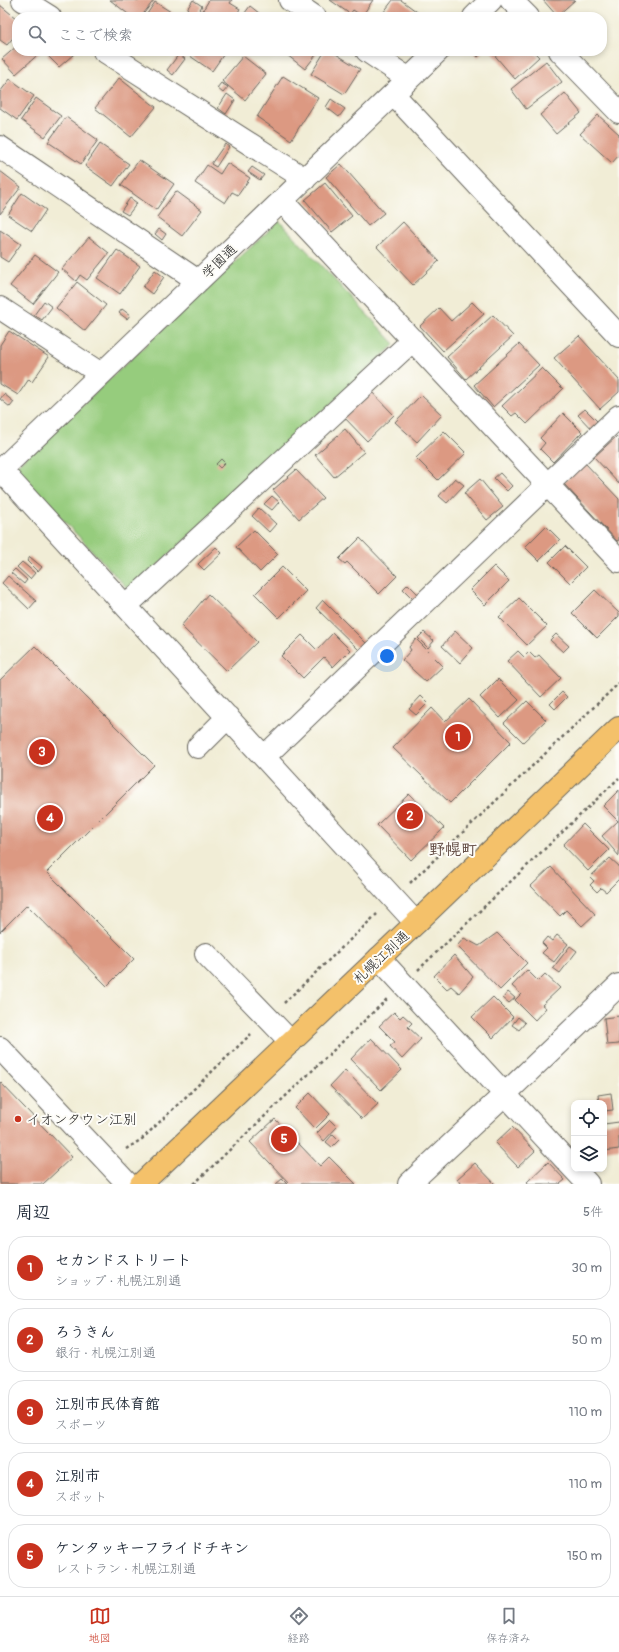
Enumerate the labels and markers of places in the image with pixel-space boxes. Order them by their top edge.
pin: 1 [445,722,471,752]
pin: 3 [29,737,55,767]
pin: 2 [397,801,423,831]
pin: 4 [37,803,63,833]
place label: イオンタウン江別 [26,1111,137,1128]
marker: イオンタウン江別 [13,1114,23,1124]
pin: 5 [271,1124,297,1154]

